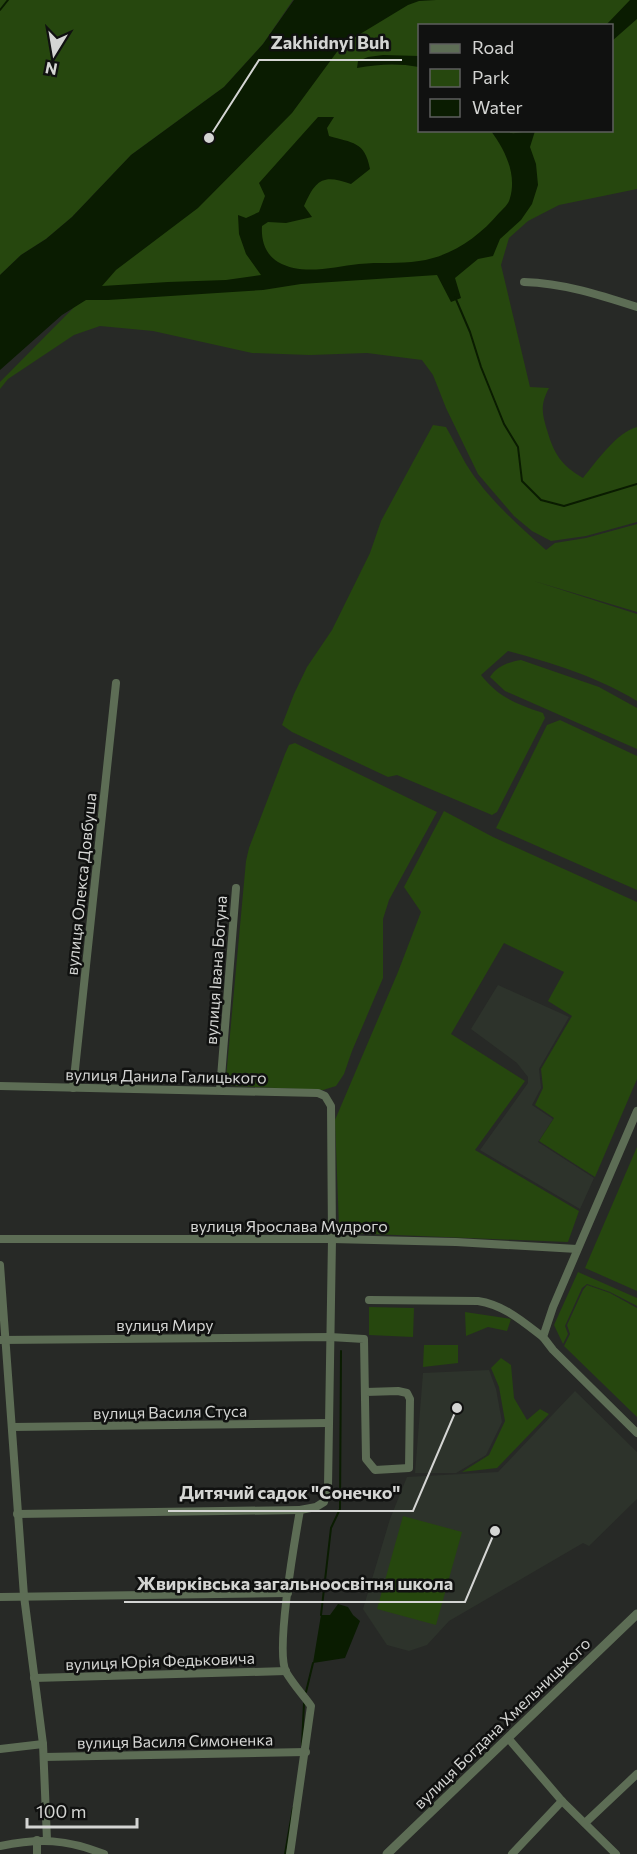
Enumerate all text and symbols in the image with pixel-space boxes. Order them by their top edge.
north arrow [24,24,84,84]
callout: Zakhidnyi Buh [259,24,402,60]
legend [418,24,613,132]
text: Zakhidnyi Buh [270,31,390,53]
text: Road [472,36,514,58]
text: N [43,59,59,80]
text: Park [472,66,510,88]
text: Water [472,96,523,118]
street label: вулиця Олекса Довбуша [61,792,100,976]
street label: вулиця Івана Богуна [201,895,230,1045]
street label: вулиця Данила Галицького [65,1064,267,1087]
street label: вулиця Ярослава Мудрого [190,1216,388,1235]
street label: вулиця Миру [116,1315,214,1334]
street label: вулиця Василя Стуса [93,1401,247,1422]
callout: Дитячий садок "Сонечко" [168,1475,413,1511]
text: Дитячий садок "Сонечко" [180,1481,401,1503]
callout: Жвирківська загальноосвітня школа [124,1566,465,1602]
text: Жвирківська загальноосвітня школа [137,1572,453,1594]
street label: вулиця Богдана Хмельницького [409,1633,594,1812]
street label: вулиця Юрія Федьковича [65,1648,255,1673]
street label: вулиця Василя Симоненка [77,1729,273,1752]
scale bar [27,1791,136,1829]
text: 100 m [36,1800,86,1822]

